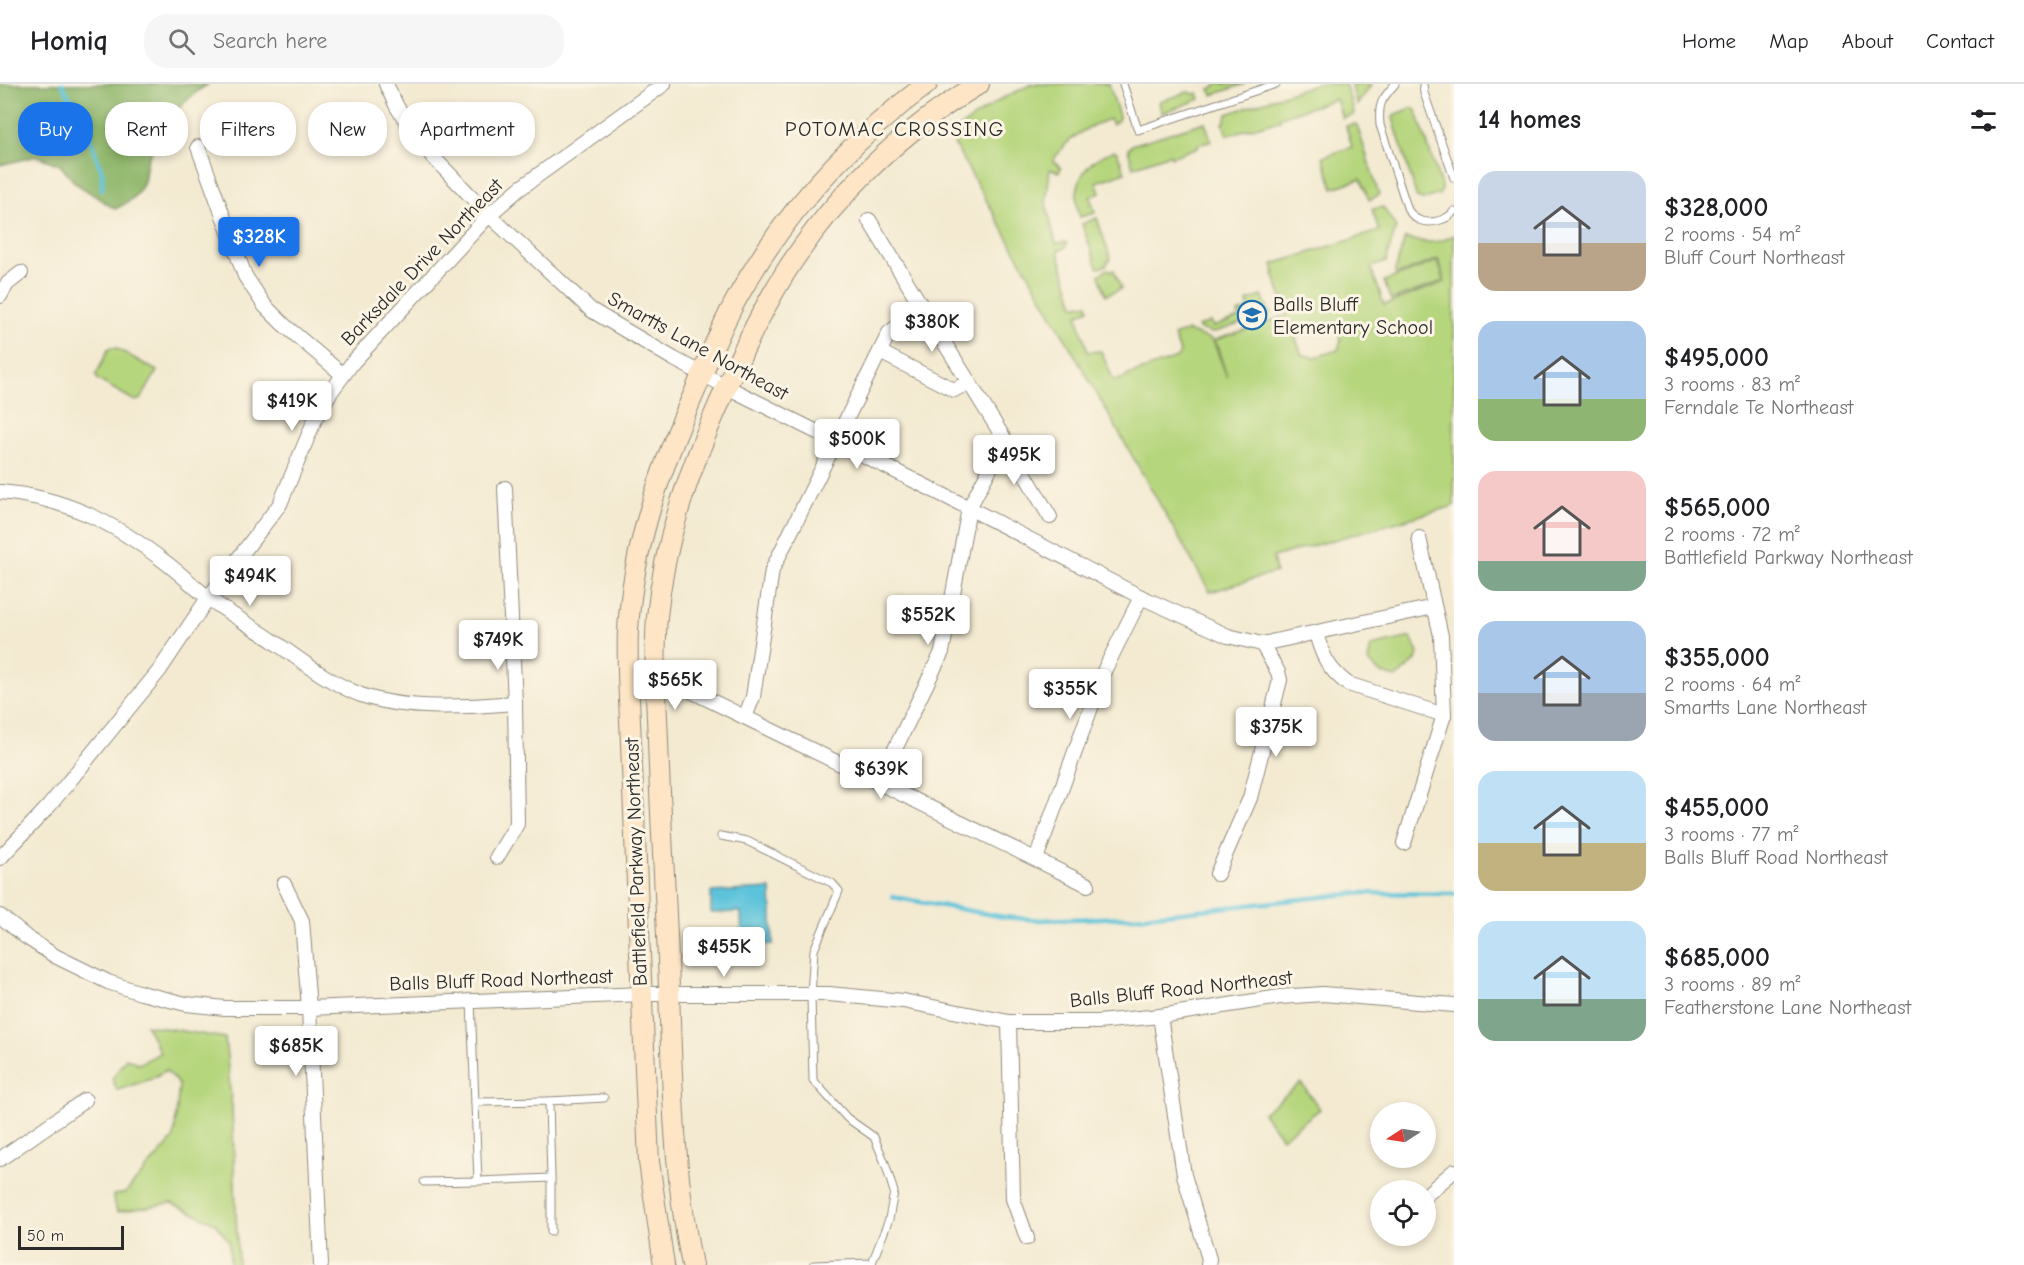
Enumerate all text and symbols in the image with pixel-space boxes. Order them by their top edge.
search box [144,14,564,68]
text: Homiq [30,25,108,57]
icon: search [165,25,198,58]
text: Search here [213,28,327,54]
text: Home [1682,29,1736,53]
text: Map [1769,29,1809,53]
text: About [1842,29,1893,53]
text: Contact [1926,29,1994,53]
chip: Buy [18,102,93,156]
chip: Rent [105,102,188,156]
chip: Filters [200,102,296,156]
chip: New [308,102,387,156]
chip: Apartment [399,102,535,156]
icon: filters [1967,104,2000,137]
text: 14 homes [1478,105,1581,135]
district label: POTOMAC CROSSING [785,117,1005,141]
street label: Barksdale Drive Northeast [336,173,509,350]
text: $328,000 [1664,193,1768,223]
icon: home [1526,195,1598,267]
pin: $328K [217,217,301,268]
text: 2 rooms · 54 m² [1664,223,1800,246]
text: $328K [232,225,286,248]
text: Bluff Court Northeast [1664,246,1845,269]
street label: Smartts Lane Northeast [604,287,793,406]
place label: Balls Bluff Elementary School [1273,293,1433,339]
school or university icon: Balls Bluff Elementary School [1236,299,1268,331]
pin: $380K [890,302,974,353]
text: $380K [905,310,959,333]
text: $495,000 [1664,343,1769,373]
icon: home [1526,345,1598,417]
text: 3 rooms · 83 m² [1664,373,1800,396]
pin: $419K [250,381,334,432]
text: $419K [267,389,318,412]
text: Ferndale Te Northeast [1664,396,1853,419]
pin: $500K [815,419,899,470]
text: $500K [829,427,885,450]
pin: $495K [972,435,1056,486]
text: $495K [987,443,1041,466]
text: $565,000 [1664,493,1770,523]
icon: home [1526,495,1598,567]
text: 2 rooms · 72 m² [1664,523,1800,546]
text: Battlefield Parkway Northeast [1664,546,1913,569]
pin: $494K [208,556,292,607]
text: $494K [224,564,276,587]
pin: $552K [886,595,970,646]
text: $552K [901,603,955,626]
pin: $749K [456,620,540,671]
text: $749K [473,628,523,651]
text: $355,000 [1664,643,1770,673]
icon: home [1526,645,1598,717]
pin: $565K [633,660,717,711]
text: $565K [648,668,703,691]
pin: $355K [1028,669,1112,720]
text: 2 rooms · 64 m² [1664,673,1800,696]
text: $355K [1043,677,1097,700]
text: Smartts Lane Northeast [1664,696,1867,719]
pin: $375K [1234,707,1318,758]
text: $375K [1250,715,1302,738]
street label: Battlefield Parkway Northeast [620,736,652,987]
pin: $639K [839,749,923,800]
text: $639K [854,757,908,780]
text: $455,000 [1664,793,1769,823]
icon: home [1526,795,1598,867]
text: 3 rooms · 77 m² [1664,823,1798,846]
text: Balls Bluff Road Northeast [1664,846,1888,869]
pin: $455K [682,927,766,978]
text: $455K [697,935,751,958]
text: $685,000 [1664,943,1770,973]
icon: home [1526,945,1598,1017]
street label: Balls Bluff Road Northeast [389,965,614,995]
street label: Balls Bluff Road Northeast [1069,966,1295,1012]
text: 3 rooms · 89 m² [1664,973,1800,996]
text: Featherstone Lane Northeast [1664,996,1911,1019]
pin: $685K [254,1026,338,1077]
text: $685K [269,1034,323,1057]
north arrow [1370,1102,1436,1168]
map controls [1370,1102,1436,1246]
button: locate [1370,1180,1436,1246]
scale bar [18,1223,124,1250]
text: 50 m [27,1227,64,1245]

